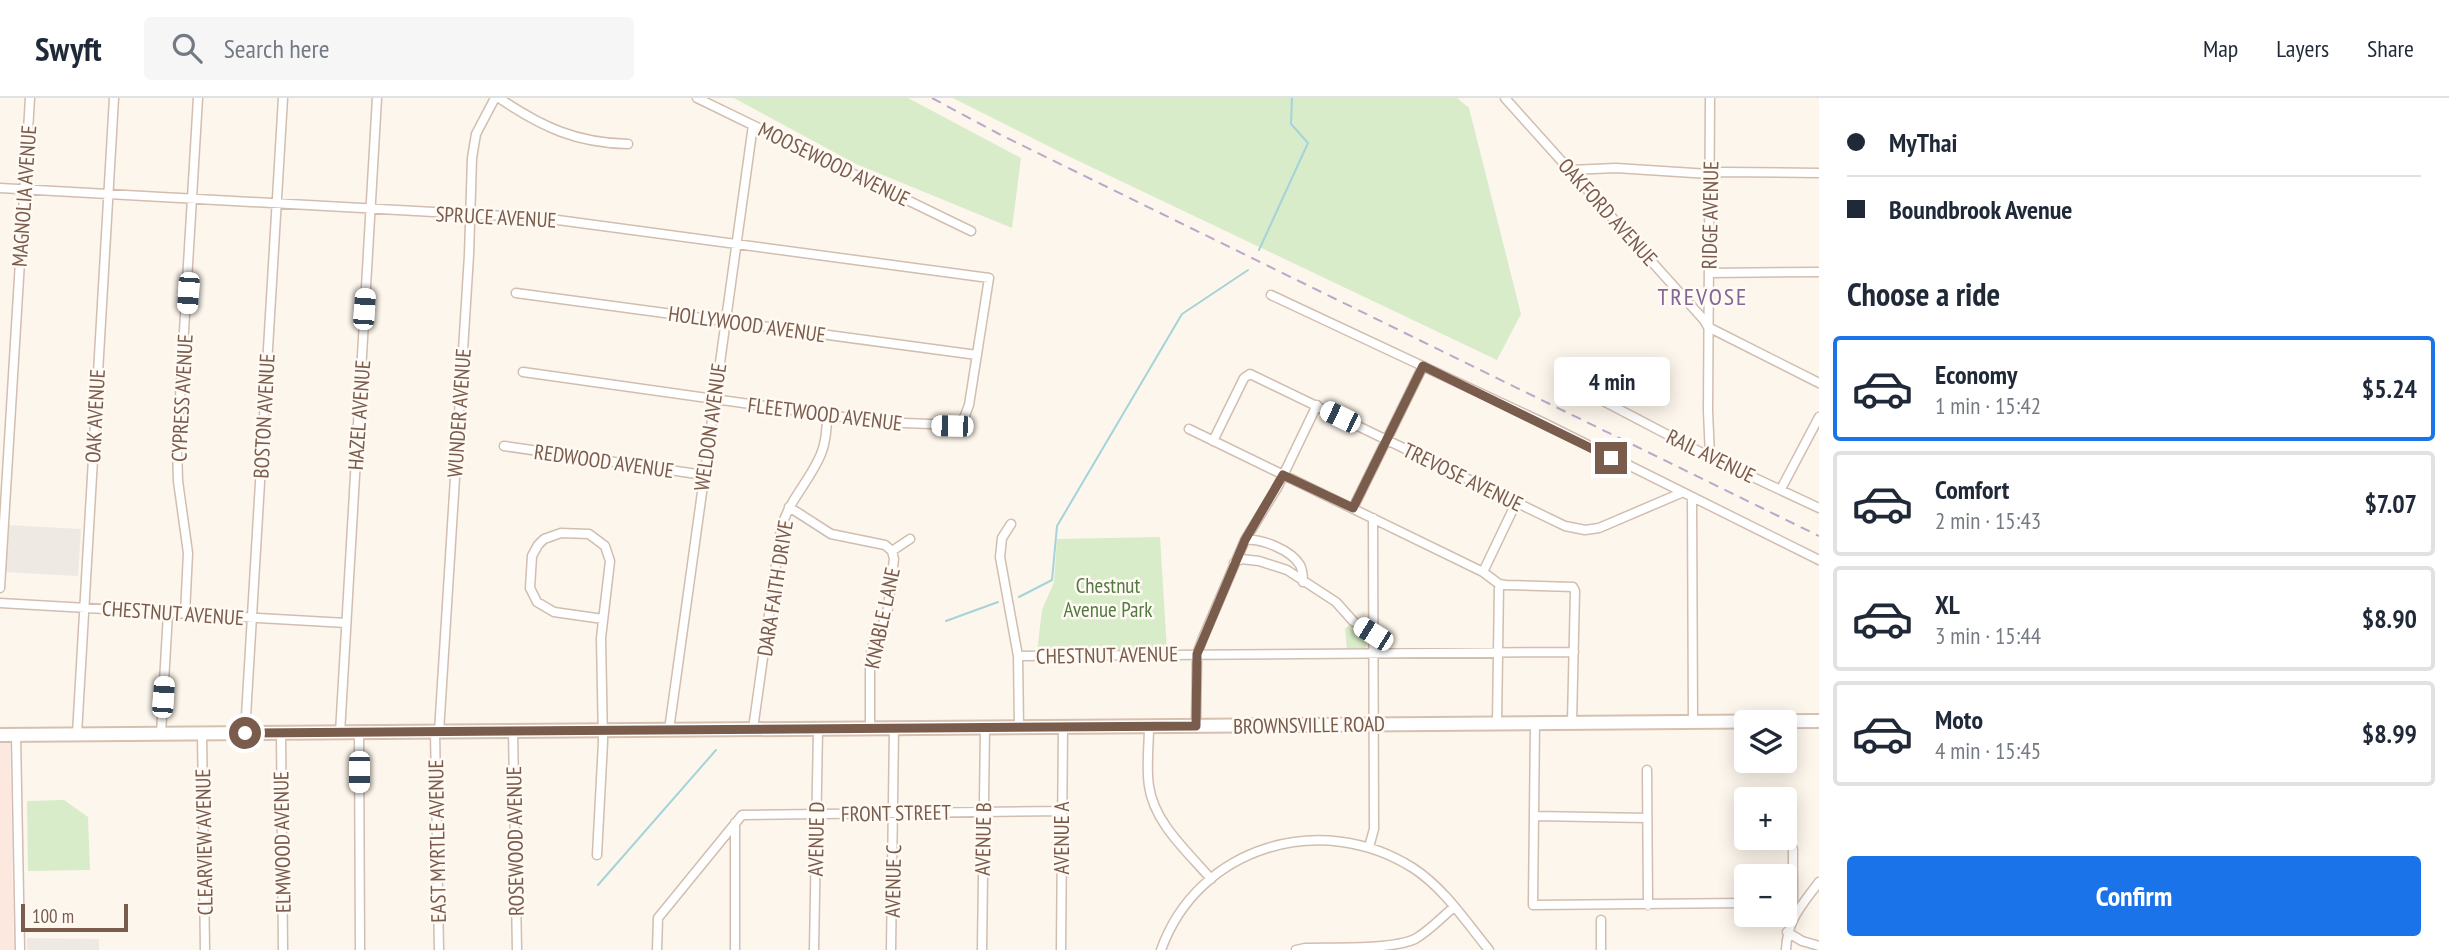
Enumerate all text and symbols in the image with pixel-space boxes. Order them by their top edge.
search box [144,17,634,80]
text: Swyft [35,27,102,70]
icon: search [168,29,206,67]
text: Search here [224,32,329,65]
text: Map [2203,33,2238,64]
text: Layers [2276,33,2329,64]
text: Share [2367,33,2414,64]
street label: MOOSEWOOD AVENUE [754,116,914,212]
street label: MAGNOLIA AVENUE [6,124,42,268]
text: MyThai [1889,126,1957,159]
street label: OAKFORD AVENUE [1553,153,1663,271]
street label: RIDGE AVENUE [1696,161,1724,269]
text: Boundbrook Avenue [1889,193,2072,226]
street label: SPRUCE AVENUE [435,200,557,234]
car [177,271,200,315]
text: Choose a ride [1847,273,2000,315]
district label: TREVOSE [1658,281,1748,312]
car [353,287,376,331]
street label: HOLLYWOOD AVENUE [667,300,827,348]
street label: CYPRESS AVENUE [165,333,199,463]
street label: WUNDER AVENUE [441,347,477,479]
street label: BOSTON AVENUE [247,353,281,479]
callout: 4 min [1553,356,1669,406]
icon: car [1851,357,1914,420]
text: Economy [1935,358,2017,391]
street label: HAZEL AVENUE [342,359,376,471]
street label: WELDON AVENUE [688,361,732,493]
text: 4 min [1589,367,1635,396]
street label: OAK AVENUE [79,368,111,464]
text: $5.24 [2362,372,2417,405]
street label: FLEETWOOD AVENUE [746,391,904,437]
text: 1 min · 15:42 [1935,391,2041,420]
car [1317,398,1364,436]
car [931,415,974,437]
street label: RAIL AVENUE [1662,423,1760,489]
street label: TREVOSE AVENUE [1399,436,1527,518]
street label: REDWOOD AVENUE [533,438,675,484]
route end [1595,442,1627,474]
icon: car [1851,472,1914,535]
text: Comfort [1935,473,2009,506]
text: $7.07 [2364,487,2417,520]
text: 2 min · 15:43 [1935,506,2041,535]
street label: DARA FAITH DRIVE [751,518,799,658]
street label: KNABLE LANE [858,565,906,671]
park label: Chestnut Avenue Park [1064,572,1152,623]
icon: car [1851,587,1914,650]
text: XL [1935,588,1960,621]
street label: CHESTNUT AVENUE [101,595,245,631]
text: $8.90 [2362,602,2417,635]
car [1350,614,1397,654]
text: 3 min · 15:44 [1935,621,2041,650]
street label: CHESTNUT AVENUE [1036,640,1178,670]
car [152,675,175,719]
icon: car [1851,702,1914,765]
text: Moto [1935,703,1983,736]
street label: BROWNSVILLE ROAD [1233,710,1385,740]
map controls [1734,710,1797,927]
button: layers [1734,710,1797,773]
route start [229,717,261,749]
text: $8.99 [2362,717,2417,750]
text: 4 min · 15:45 [1935,736,2041,765]
car [349,751,370,793]
street label: EAST MYRTLE AVENUE [422,759,452,923]
street label: ROSEWOOD AVENUE [500,766,530,916]
street label: CLEARVIEW AVENUE [189,768,219,916]
street label: ELMWOOD AVENUE [267,771,297,913]
button: + [1734,787,1797,850]
street label: FRONT STREET [841,799,952,827]
street label: AVENUE D [802,801,830,877]
street label: AVENUE A [1048,801,1075,874]
street label: AVENUE B [969,802,997,876]
street label: AVENUE C [879,844,907,918]
button: Confirm [1847,856,2421,936]
button: − [1734,864,1797,927]
scale bar [21,901,128,933]
text: 100 m [32,904,74,928]

